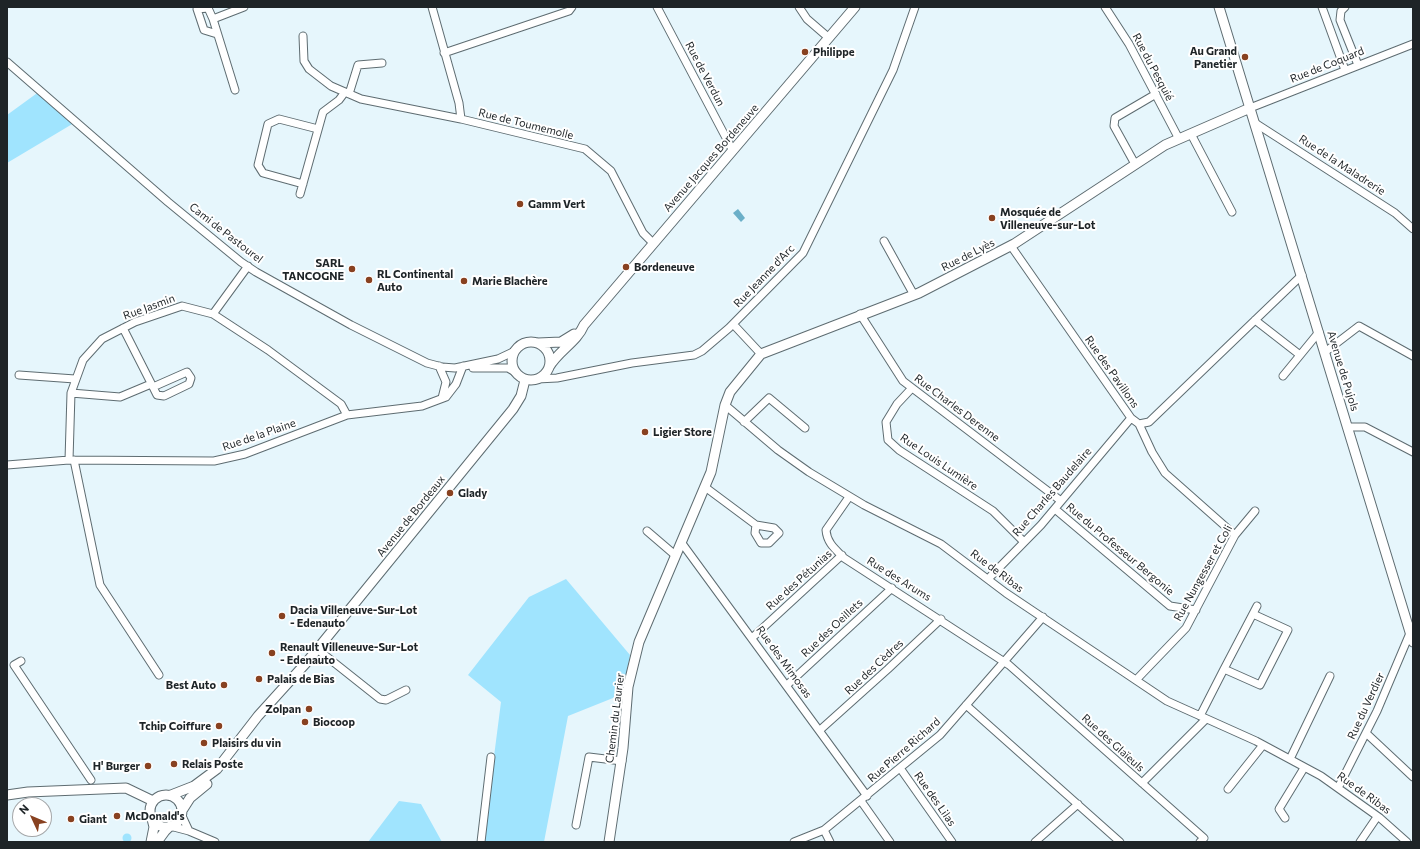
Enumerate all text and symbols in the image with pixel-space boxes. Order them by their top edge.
street label: Rue du Pesquié [1130,31,1176,103]
street label: Rue de Verdun [682,39,728,109]
place label: Au Grand Panetier [1190,44,1237,70]
street label: Rue de Coquard [1288,44,1366,86]
place label: Philippe [813,45,854,59]
marker: Philippe [800,47,810,57]
marker: Au Grand Panetier [1240,52,1250,62]
street label: Avenue Jacques Bordeneuve [661,102,761,214]
street label: Rue de Toumemolle [477,106,575,142]
street label: Rue de la Maladrerie [1296,132,1388,198]
place label: Gamm Vert [528,197,585,211]
marker: Gamm Vert [515,199,525,209]
street label: Cami de Pastourel [187,200,265,266]
place label: Mosquée de Villeneuve-sur-Lot [1000,205,1095,231]
marker: Mosquée de Villeneuve-sur-Lot [987,213,997,223]
street label: Rue de Lyès [939,236,997,274]
street label: Rue Jeanne d'Arc [731,242,797,310]
place label: SARL TANCOGNE [282,256,344,282]
place label: Bordeneuve [634,260,694,274]
marker: Bordeneuve [621,262,631,272]
marker: SARL TANCOGNE [347,264,357,274]
place label: RL Continental Auto [377,267,453,293]
place label: Marie Blachère [472,274,548,288]
marker: RL Continental Auto [364,275,374,285]
marker: Marie Blachère [459,276,469,286]
street label: Rue Jasmin [121,292,177,322]
street label: Avenue de Pujols [1325,329,1361,413]
street label: Rue des Pavillons [1082,333,1142,411]
street label: Rue Charles Derenne [912,372,1002,444]
street label: Rue de la Plaine [221,416,297,454]
place label: Ligier Store [653,425,712,439]
marker: Ligier Store [640,427,650,437]
street label: Rue Louis Lumière [898,431,980,493]
street label: Rue Charles Baudelaire [1010,445,1094,539]
street label: Avenue de Bordeaux [374,473,448,559]
place label: Glady [458,486,487,500]
marker: Glady [445,488,455,498]
street label: Rue du Professeur Bergonie [1063,500,1177,598]
street label: Rue Nungesser et Coli [1171,523,1235,623]
street label: Rue des Pétunias [764,547,834,613]
street label: Rue de Ribas [968,547,1026,595]
street label: Rue des Arums [864,554,934,604]
street label: Rue des Oeillets [799,596,865,660]
place label: Dacia Villeneuve-Sur-Lot - Edenauto [290,603,417,629]
marker: Dacia Villeneuve-Sur-Lot - Edenauto [277,611,287,621]
street label: Rue des Mimosas [753,623,815,701]
street label: Rue des Cèdres [842,636,906,698]
place label: Renault Villeneuve-Sur-Lot - Edenauto [280,640,418,666]
marker: Renault Villeneuve-Sur-Lot - Edenauto [267,648,277,658]
street label: Rue du Verdier [1345,671,1387,741]
place label: Palais de Bias [267,672,335,686]
street label: Chemin du Laurier [603,672,627,764]
marker: Palais de Bias [254,674,264,684]
place label: Best Auto [166,678,216,692]
marker: Best Auto [219,680,229,690]
place label: Zolpan [265,702,301,716]
marker: Zolpan [304,704,314,714]
street label: Rue des Glaïeuls [1079,711,1147,775]
place label: Biocoop [313,715,355,729]
street label: Rue Pierre Richard [865,715,943,785]
marker: Biocoop [300,717,310,727]
place label: Tchip Coiffure [139,719,211,733]
marker: Tchip Coiffure [214,721,224,731]
place label: Plaisirs du vin [212,736,281,750]
marker: Plaisirs du vin [199,738,209,748]
place label: Relais Poste [182,757,243,771]
place label: H' Burger [93,759,140,773]
marker: Relais Poste [169,759,179,769]
marker: H' Burger [143,761,153,771]
street label: Rue des Lilas [911,769,959,829]
street label: Rue de Ribas [1335,769,1393,817]
north arrow [12,797,52,837]
text: N [16,802,31,817]
place label: McDonald's [125,809,185,823]
marker: McDonald's [112,811,122,821]
place label: Giant [79,812,107,826]
marker: Giant [66,814,76,824]

